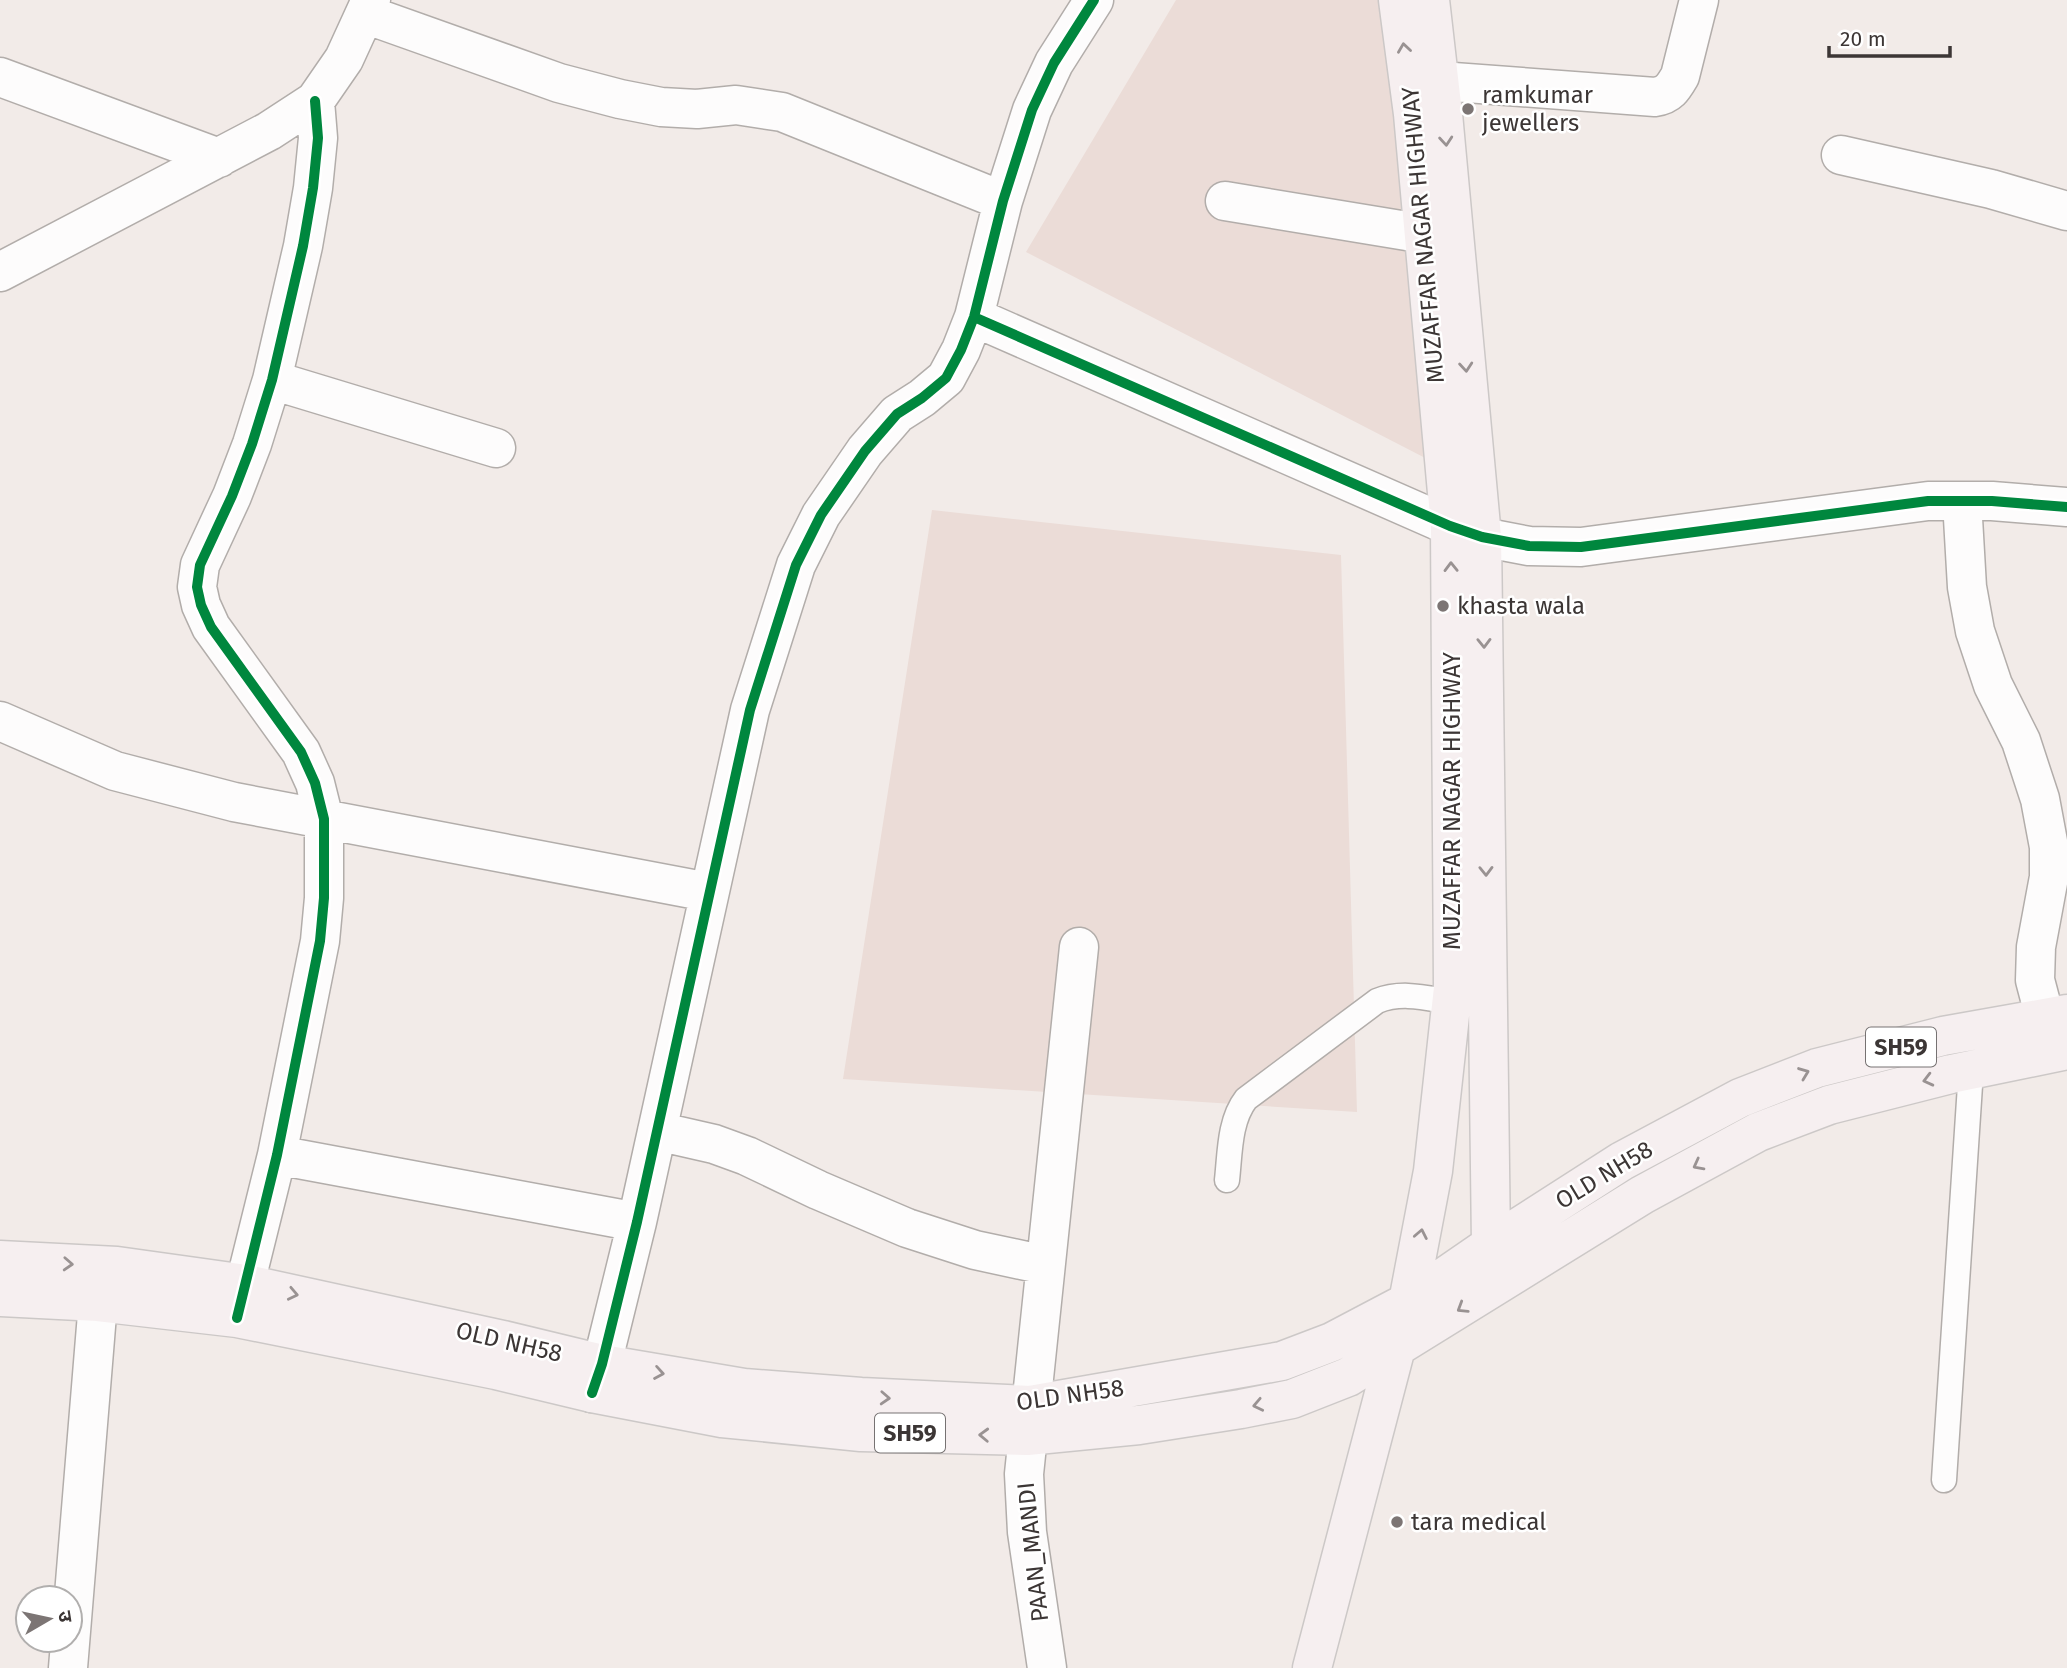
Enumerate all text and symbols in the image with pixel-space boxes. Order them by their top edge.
scale bar [1829,14,1950,58]
text: 20 m [1840,26,1886,52]
one-way arrow [1397,42,1412,54]
place label: ramkumar jewellers [1481,81,1594,137]
street label: MUZAFFAR NAGAR HIGHWAY [1396,85,1450,385]
marker: ramkumar jewellers [1460,101,1476,117]
one-way arrow [1438,136,1453,147]
one-way arrow [1458,362,1473,373]
one-way arrow [1443,562,1458,573]
place label: khasta wala [1457,592,1585,620]
marker: khasta wala [1435,598,1451,614]
one-way arrow [1476,638,1492,649]
street label: MUZAFFAR NAGAR HIGHWAY [1438,651,1466,950]
one-way arrow [1478,866,1494,876]
road number: SH59 [1866,1028,1936,1066]
one-way arrow [1797,1068,1809,1082]
one-way arrow [1922,1072,1934,1086]
street label: OLD NH58 [1550,1135,1658,1215]
one-way arrow [1693,1156,1705,1170]
one-way arrow [1413,1228,1428,1240]
one-way arrow [63,1256,74,1271]
one-way arrow [287,1286,299,1301]
one-way arrow [1456,1300,1469,1313]
street label: OLD NH58 [453,1316,565,1368]
one-way arrow [653,1365,665,1380]
street label: OLD NH58 [1014,1374,1126,1416]
one-way arrow [880,1390,891,1405]
one-way arrow [1252,1397,1264,1412]
road number: SH59 [875,1414,945,1452]
one-way arrow [978,1428,989,1443]
street label: PAAN_MANDI [1012,1481,1054,1623]
place label: tara medical [1411,1508,1546,1536]
marker: tara medical [1389,1514,1405,1530]
north arrow [14,1584,84,1654]
text: उ [53,1609,78,1625]

